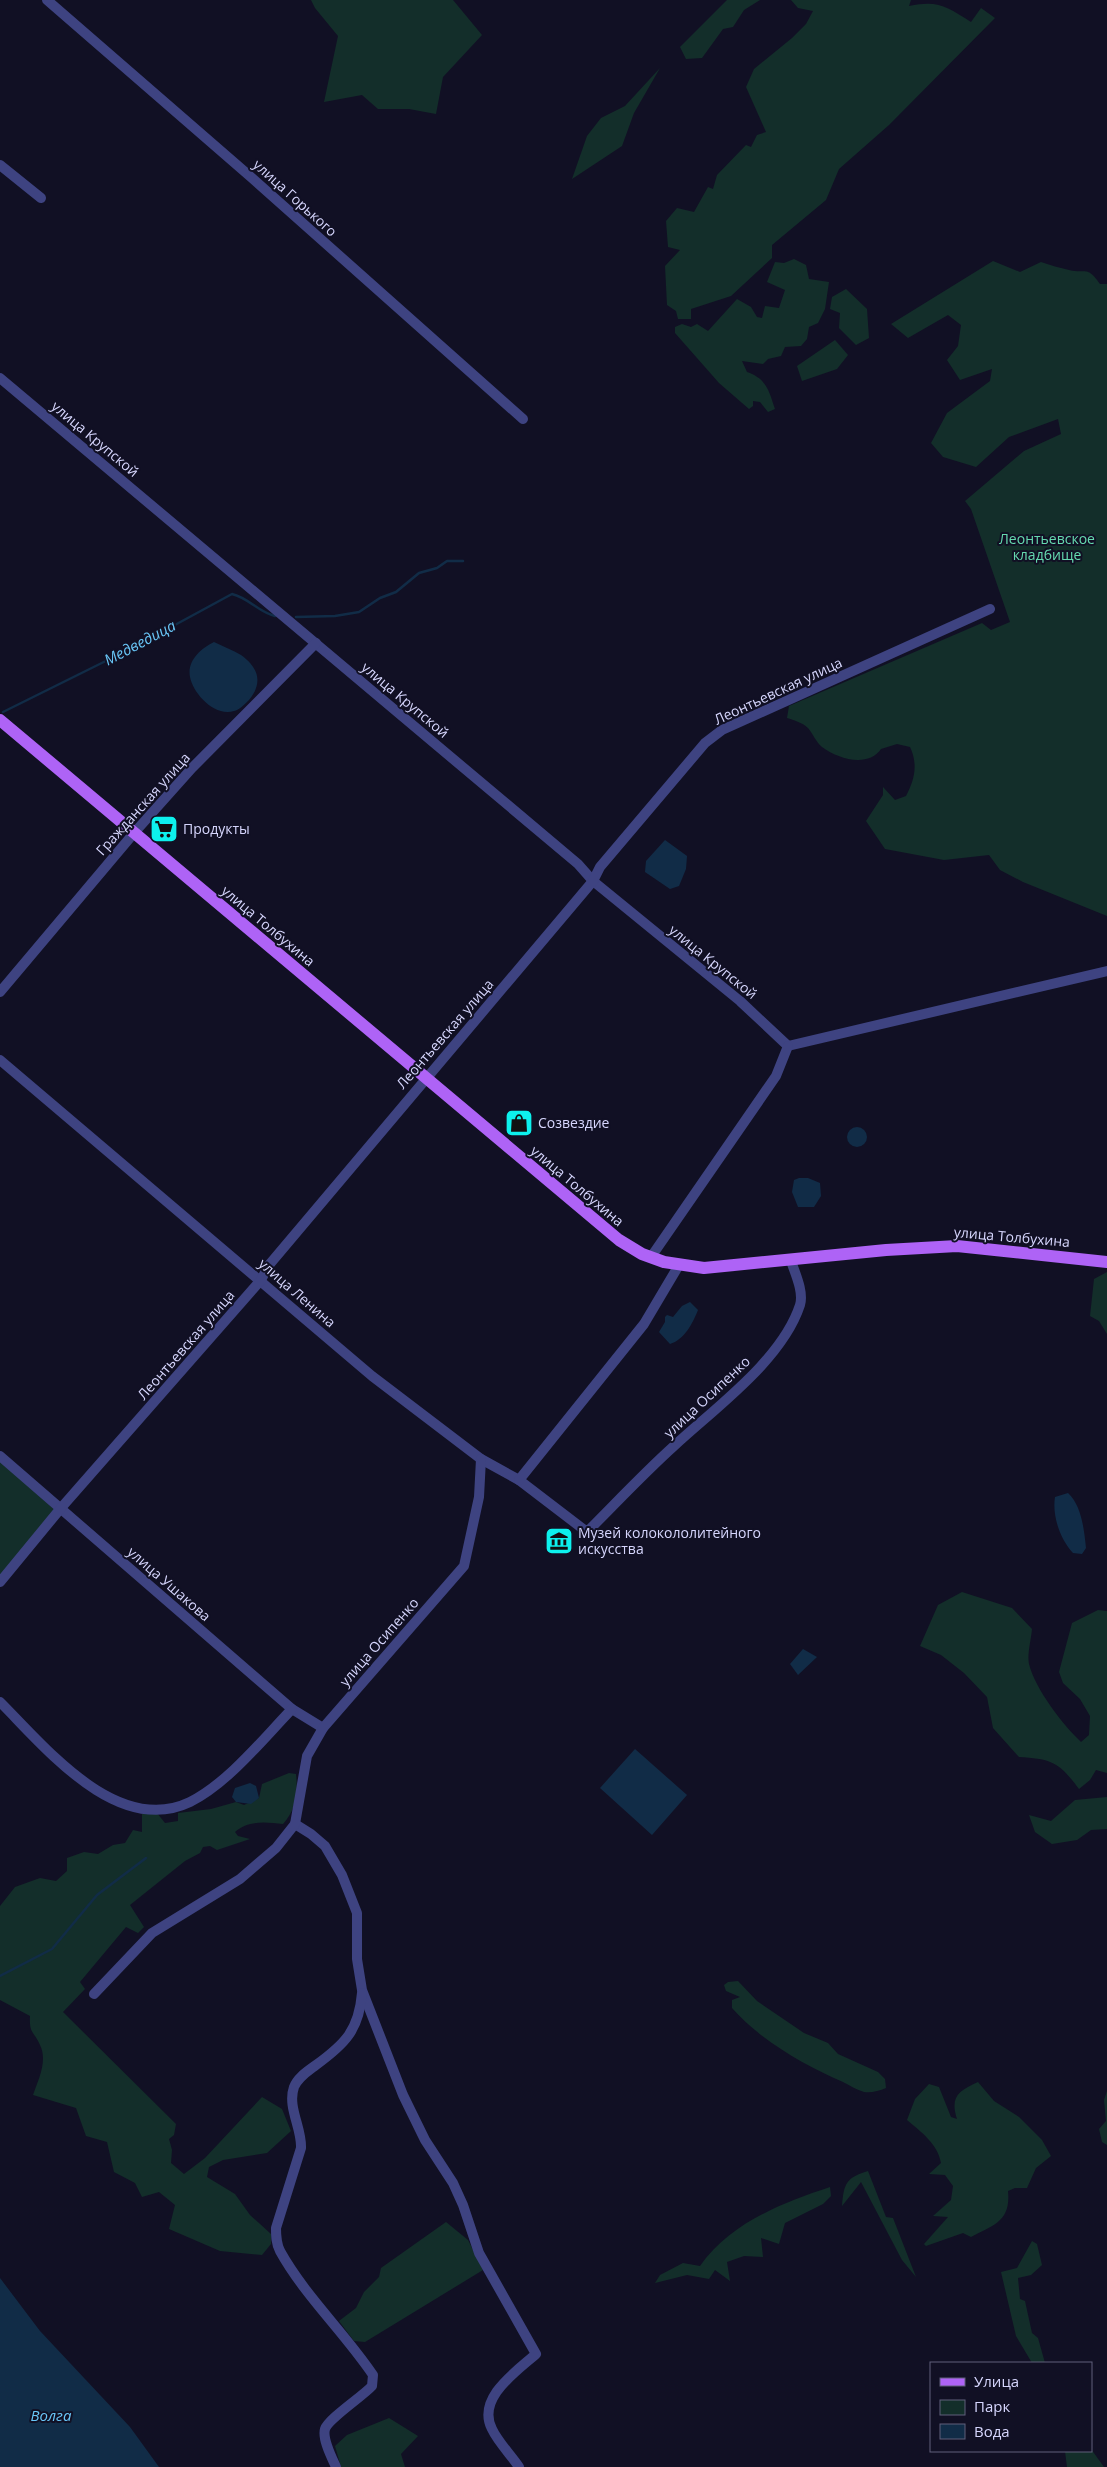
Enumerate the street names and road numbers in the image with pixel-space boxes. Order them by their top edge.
street label: улица Горького [249,155,341,240]
street label: улица Крупской [48,397,143,481]
street label: Леонтьевская улица [711,652,845,729]
street label: улица Крупской [358,658,453,742]
street label: Гражданская улица [91,748,194,859]
street label: улица Толбухина [218,881,319,970]
street label: улица Крупской [665,920,761,1003]
street label: Леонтьевская улица [392,975,497,1092]
street label: улица Толбухина [527,1141,628,1230]
street label: улица Толбухина [953,1222,1071,1251]
street label: улица Ленина [255,1254,340,1331]
street label: Леонтьевская улица [133,1286,238,1403]
street label: улица Осипенко [659,1352,754,1442]
street label: улица Ушакова [124,1542,215,1625]
street label: улица Осипенко [335,1593,422,1690]

